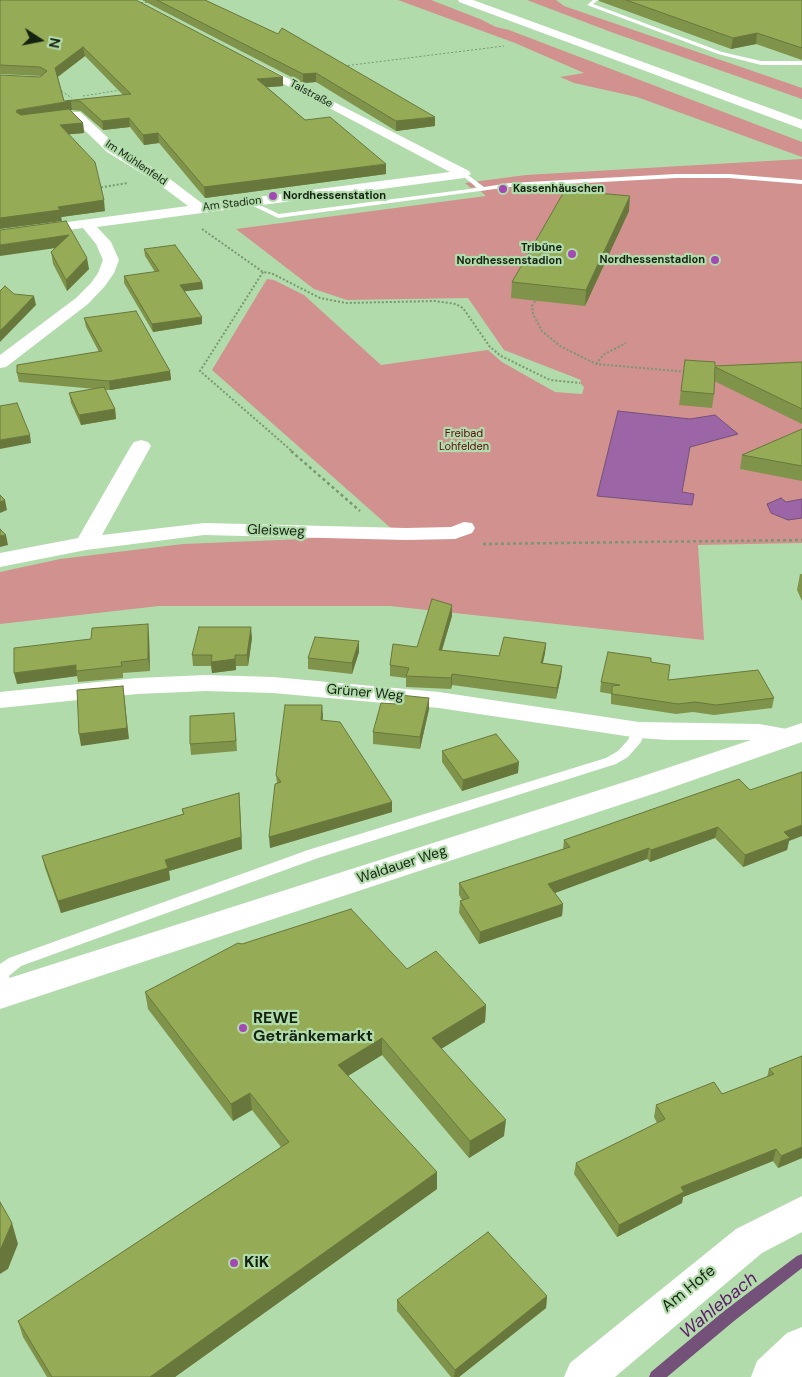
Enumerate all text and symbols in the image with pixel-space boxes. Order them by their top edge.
north arrow [15,15,65,65]
text: N [45,36,65,50]
street label: Talstraße [287,77,335,111]
street label: Im Mühlenfeld [103,138,169,188]
place label: Kassenhäuschen [513,182,604,196]
marker: Kassenhäuschen [497,183,509,195]
place label: Nordhessenstation [283,189,386,203]
marker: Nordhessenstation [267,190,279,202]
street label: Am Stadion [202,194,262,214]
place label: Tribüne Nordhessenstadion [457,241,562,267]
marker: Tribüne Nordhessenstadion [566,248,578,260]
place label: Nordhessenstadion [600,253,705,267]
marker: Nordhessenstadion [709,254,721,266]
park label: Freibad Lohfelden [439,427,489,453]
street label: Gleisweg [247,522,305,540]
street label: Grüner Weg [326,681,404,705]
street label: Waldauer Weg [355,843,449,887]
place label: REWE Getränkemarkt [253,1009,373,1047]
marker: REWE Getränkemarkt [237,1022,249,1034]
place label: KiK [244,1253,269,1273]
marker: KiK [228,1257,240,1269]
street label: Am Hofe [658,1261,720,1317]
water label: Wahlebach [676,1268,762,1344]

